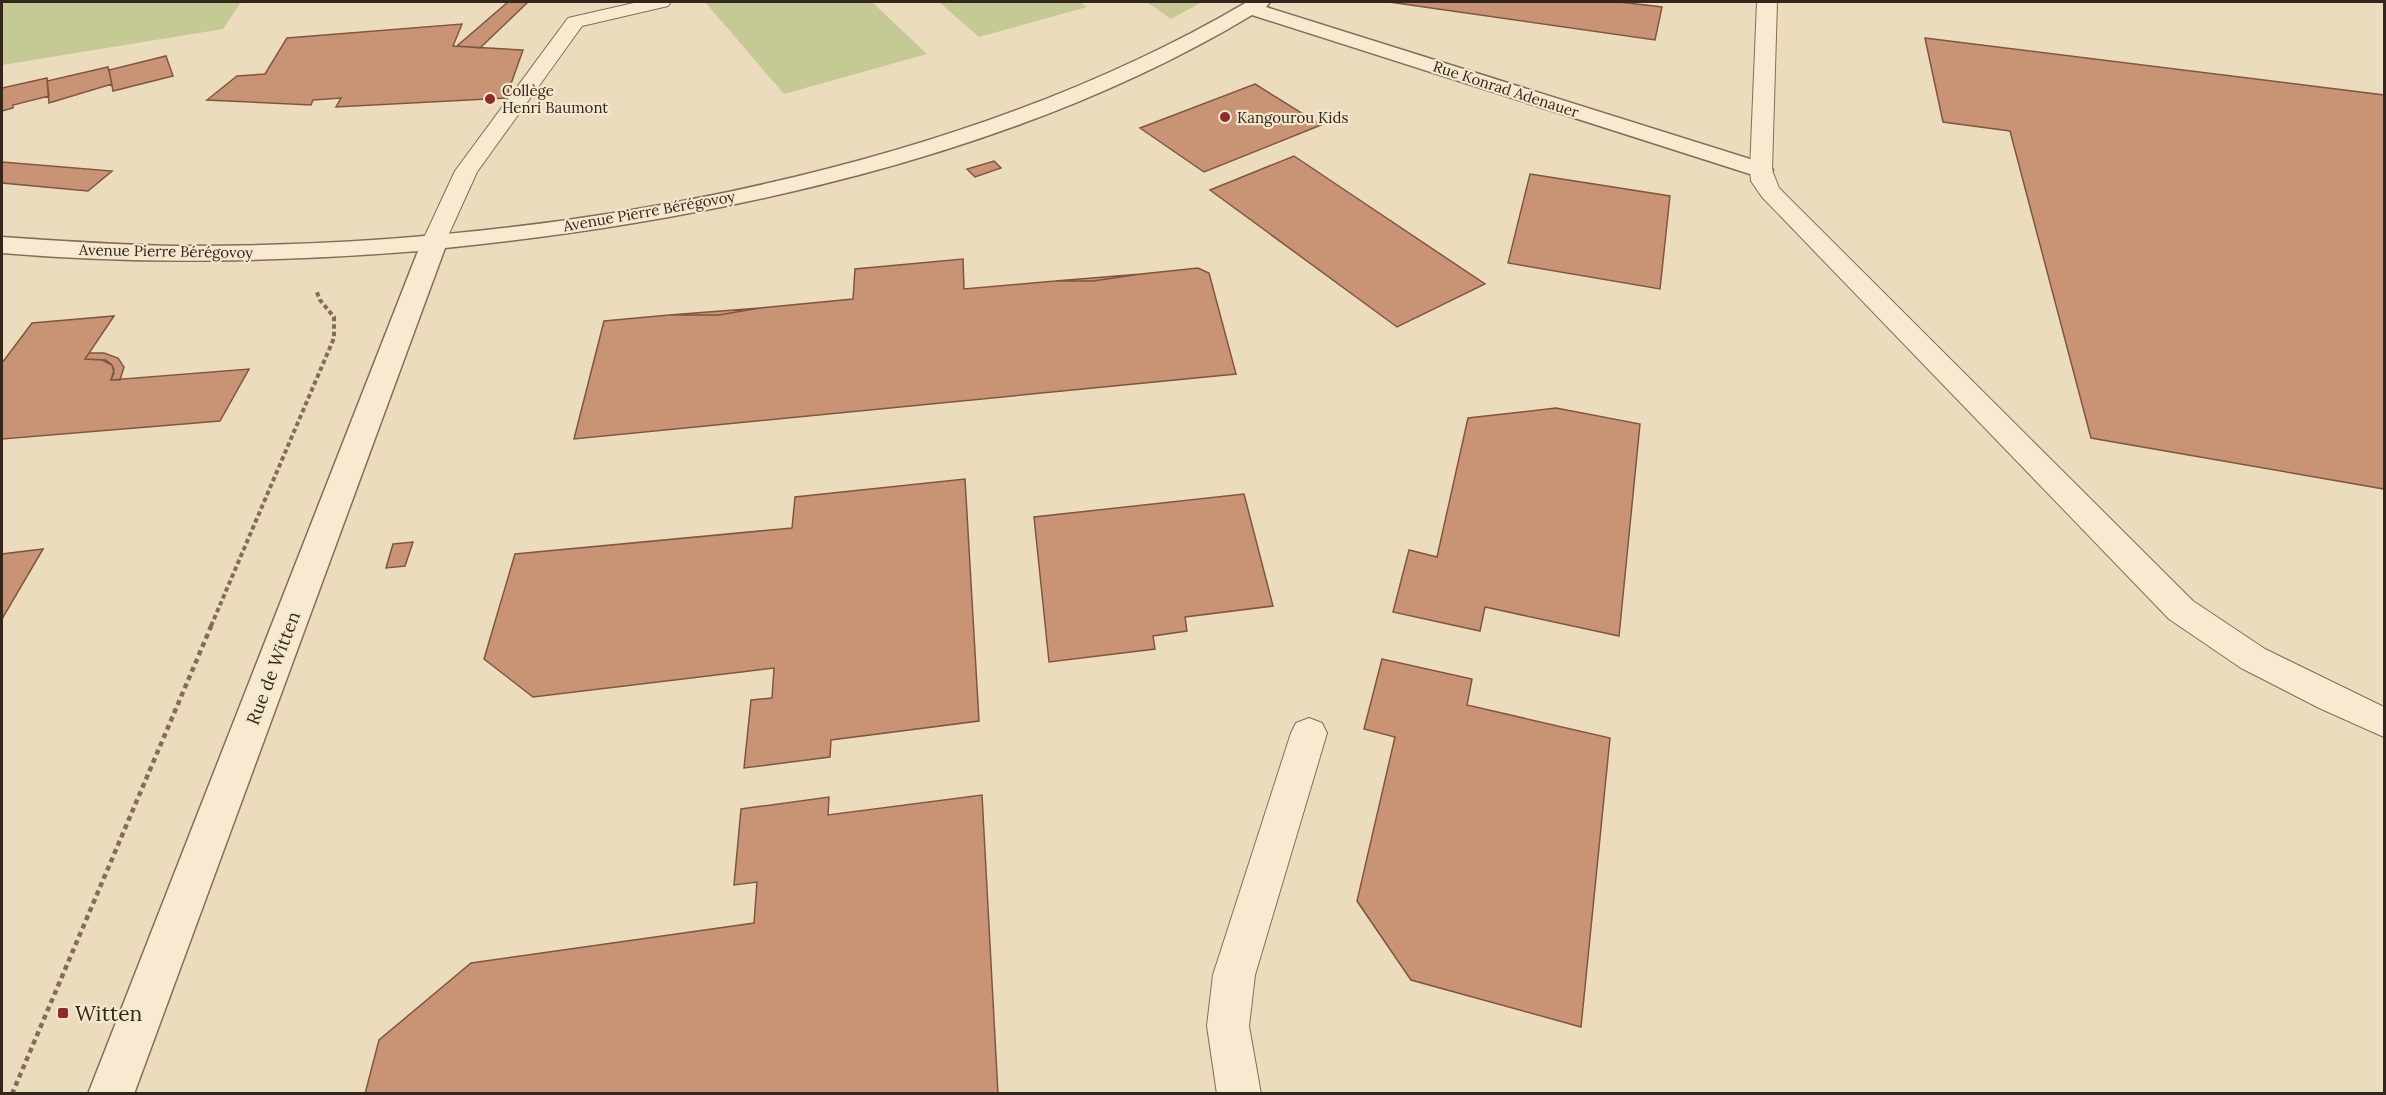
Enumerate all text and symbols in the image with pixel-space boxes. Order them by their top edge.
street label: Rue Konrad Adenauer [1431,56,1582,122]
place label: Collège Henri Baumont [502,81,608,117]
marker: Collège Henri Baumont [483,92,497,106]
place label: Kangourou Kids [1237,108,1349,127]
marker: Kangourou Kids [1218,110,1232,124]
street label: Avenue Pierre Bérégovoy [561,187,737,236]
street label: Avenue Pierre Bérégovoy [78,240,253,262]
street label: Rue de Witten [241,608,305,728]
place label: Witten [75,1000,143,1027]
marker: Witten [56,1006,70,1020]

